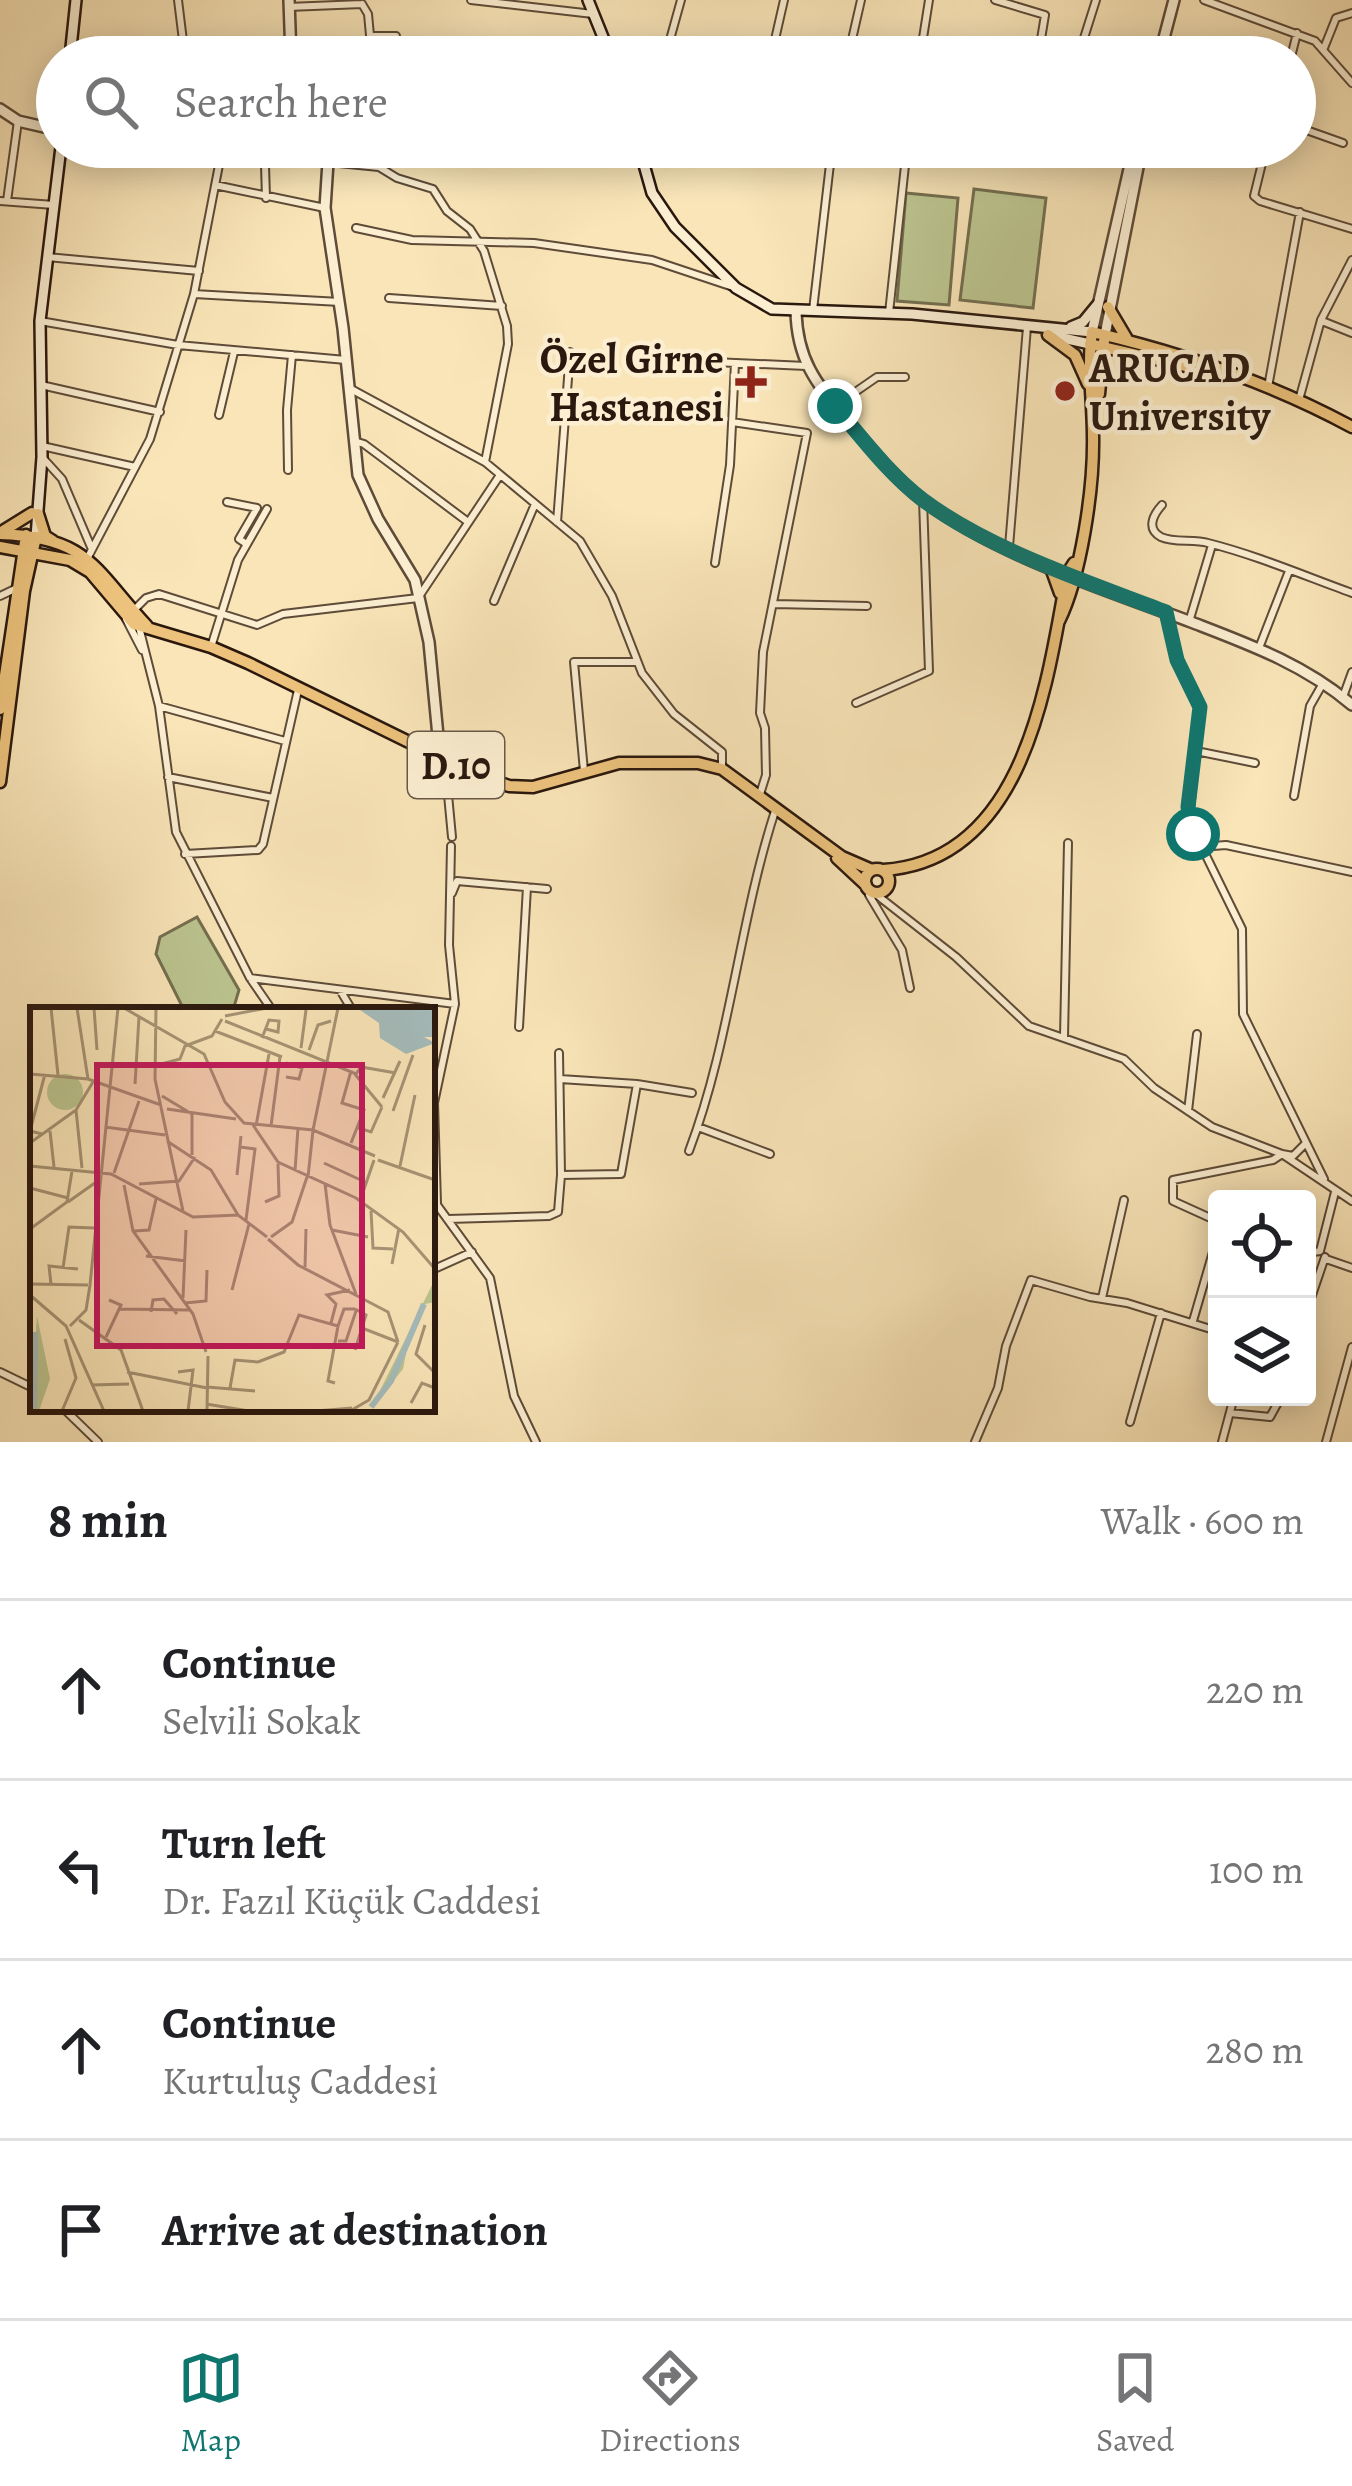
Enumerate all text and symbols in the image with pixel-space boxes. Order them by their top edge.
search box [36,36,1316,168]
icon: search [78,69,144,135]
text: Search here [174,71,388,133]
place label: Özel Girne Hastanesi [540,330,724,435]
place label: ARUCAD University [1088,339,1272,444]
marker: Özel Girne Hastanesi [735,366,767,398]
marker: ARUCAD University [1052,378,1078,404]
route end [808,379,862,433]
road number: D.10 [408,732,504,798]
route start [1166,807,1220,861]
inset map [30,1007,435,1412]
map controls [1208,1190,1316,1406]
button: locate [1208,1190,1316,1298]
button: layers [1208,1298,1316,1406]
text: 8 min [48,1485,168,1555]
text: Walk · 600 m [1101,1494,1304,1547]
text: Continue [162,1632,336,1694]
icon: ahead [48,1657,114,1723]
text: 220 m [1206,1663,1304,1716]
text: Selvili Sokak [162,1694,361,1747]
text: Turn left [162,1812,326,1874]
icon: left [48,1837,114,1903]
text: 100 m [1209,1843,1304,1896]
text: Dr. Fazıl Küçük Caddesi [162,1874,541,1927]
text: Continue [162,1992,336,2054]
icon: ahead [48,2017,114,2083]
text: 280 m [1206,2023,1304,2076]
text: Kurtuluş Caddesi [162,2054,438,2107]
icon: arrive [48,2197,114,2263]
text: Arrive at destination [162,2199,548,2261]
tab: Map [178,2345,244,2462]
tab: Directions [599,2345,741,2462]
tab: Saved [1096,2345,1174,2462]

